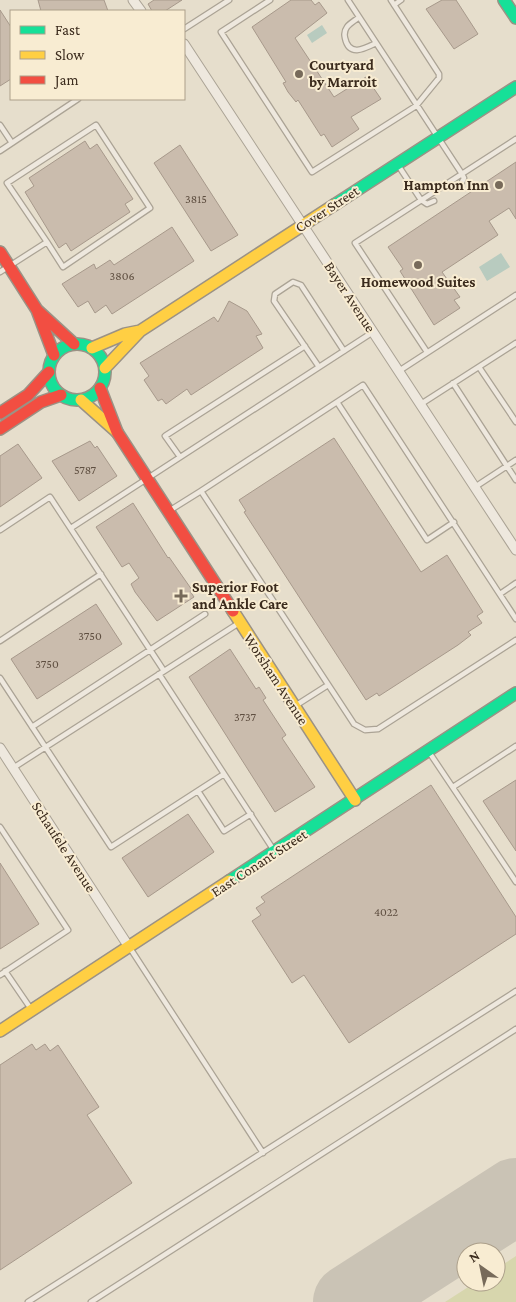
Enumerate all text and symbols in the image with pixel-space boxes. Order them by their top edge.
legend [10,10,185,100]
text: Fast [55,22,81,38]
text: Slow [55,47,85,63]
place label: Courtyard by Marroit [308,57,377,90]
marker: Courtyard by Marroit [293,68,305,80]
text: Jam [53,72,78,89]
place label: Hampton Inn [404,177,489,193]
marker: Hampton Inn [493,179,505,191]
street label: Cover Street [292,182,363,236]
house number: 3815 [185,192,207,206]
street label: Bayer Avenue [320,259,379,336]
marker: Homewood Suites [412,259,424,271]
house number: 3806 [109,269,135,283]
place label: Homewood Suites [361,274,475,290]
house number: 5787 [74,463,97,477]
place label: Superior Foot and Ankle Care [192,579,288,612]
marker: Superior Foot and Ankle Care [174,589,188,603]
house number: 3750 [78,629,102,643]
street label: Worsham Avenue [240,630,312,728]
house number: 3750 [35,657,59,671]
house number: 3737 [234,710,257,724]
street label: Schaufele Avenue [29,799,99,896]
street label: East Conant Street [208,826,311,900]
house number: 4022 [374,905,398,919]
north arrow [456,1242,506,1292]
text: N [466,1247,483,1265]

